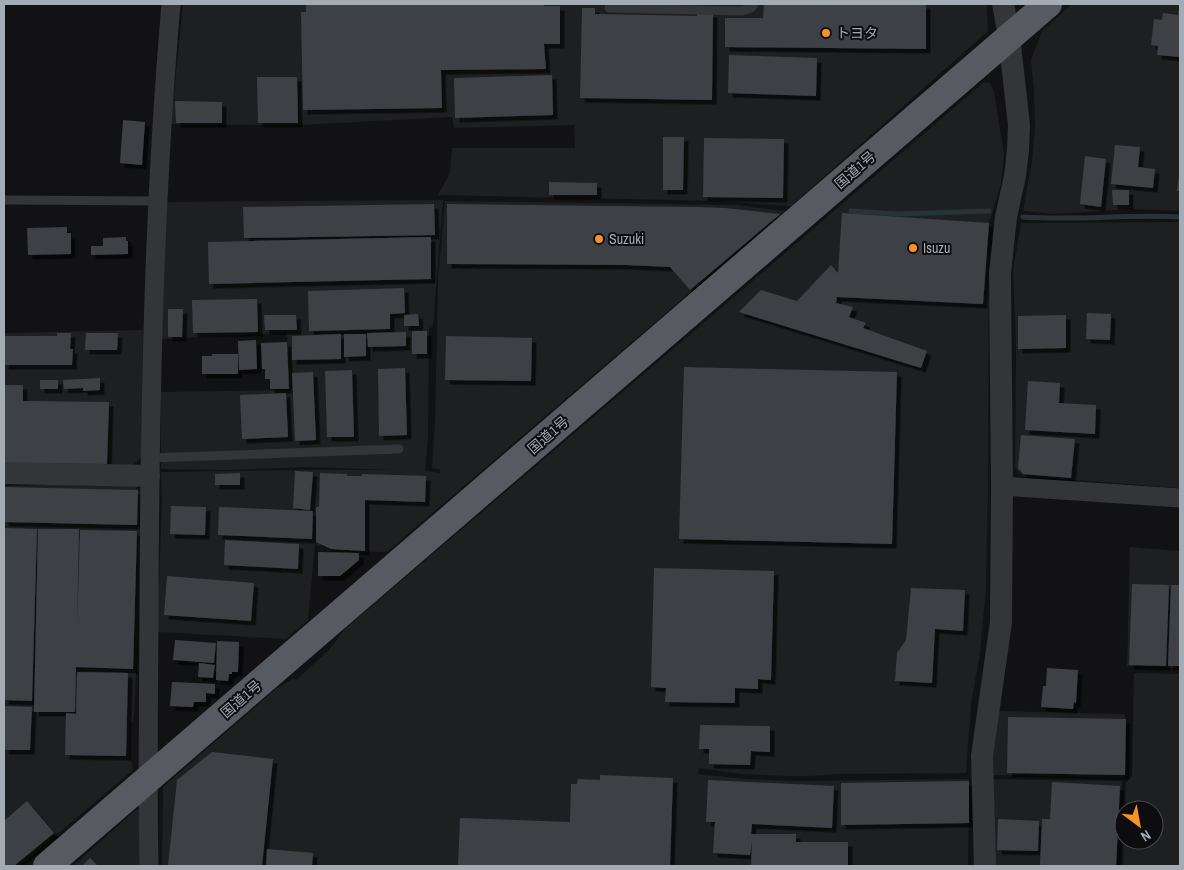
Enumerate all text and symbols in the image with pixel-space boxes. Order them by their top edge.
place label: トヨタ [836,24,878,42]
marker: トヨタ [820,27,832,39]
street label: 国道1号 [831,147,879,193]
place label: Suzuki [609,230,644,248]
marker: Suzuki [593,233,605,245]
place label: Isuzu [923,239,950,257]
marker: Isuzu [907,242,919,254]
street label: 国道1号 [524,412,572,458]
street label: 国道1号 [217,676,265,722]
north arrow [1114,800,1164,850]
text: N [1138,826,1154,846]

